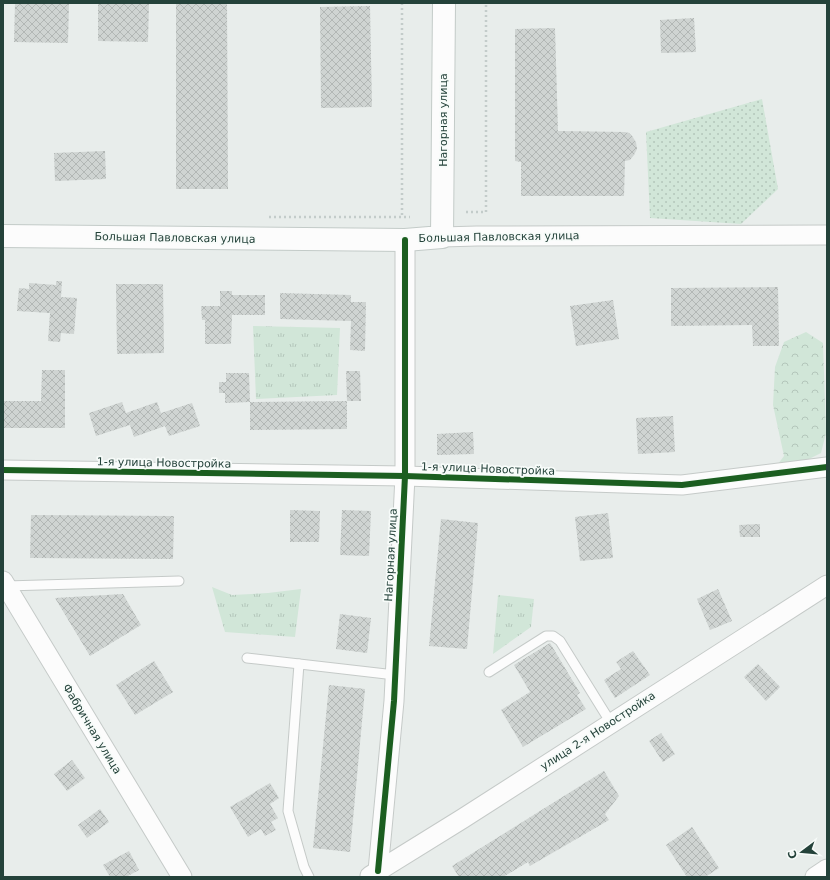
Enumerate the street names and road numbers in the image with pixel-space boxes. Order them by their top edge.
street label: Нагорная улица [437,73,450,167]
street label: Большая Павловская улица [418,229,580,245]
street label: Большая Павловская улица [94,230,256,246]
street label: 1-я улица Новостройка [97,455,231,471]
street label: 1-я улица Новостройка [421,460,555,478]
street label: Нагорная улица [382,508,400,602]
street label: Фабричная улица [60,682,124,776]
street label: улица 2-я Новостройка [538,689,658,773]

